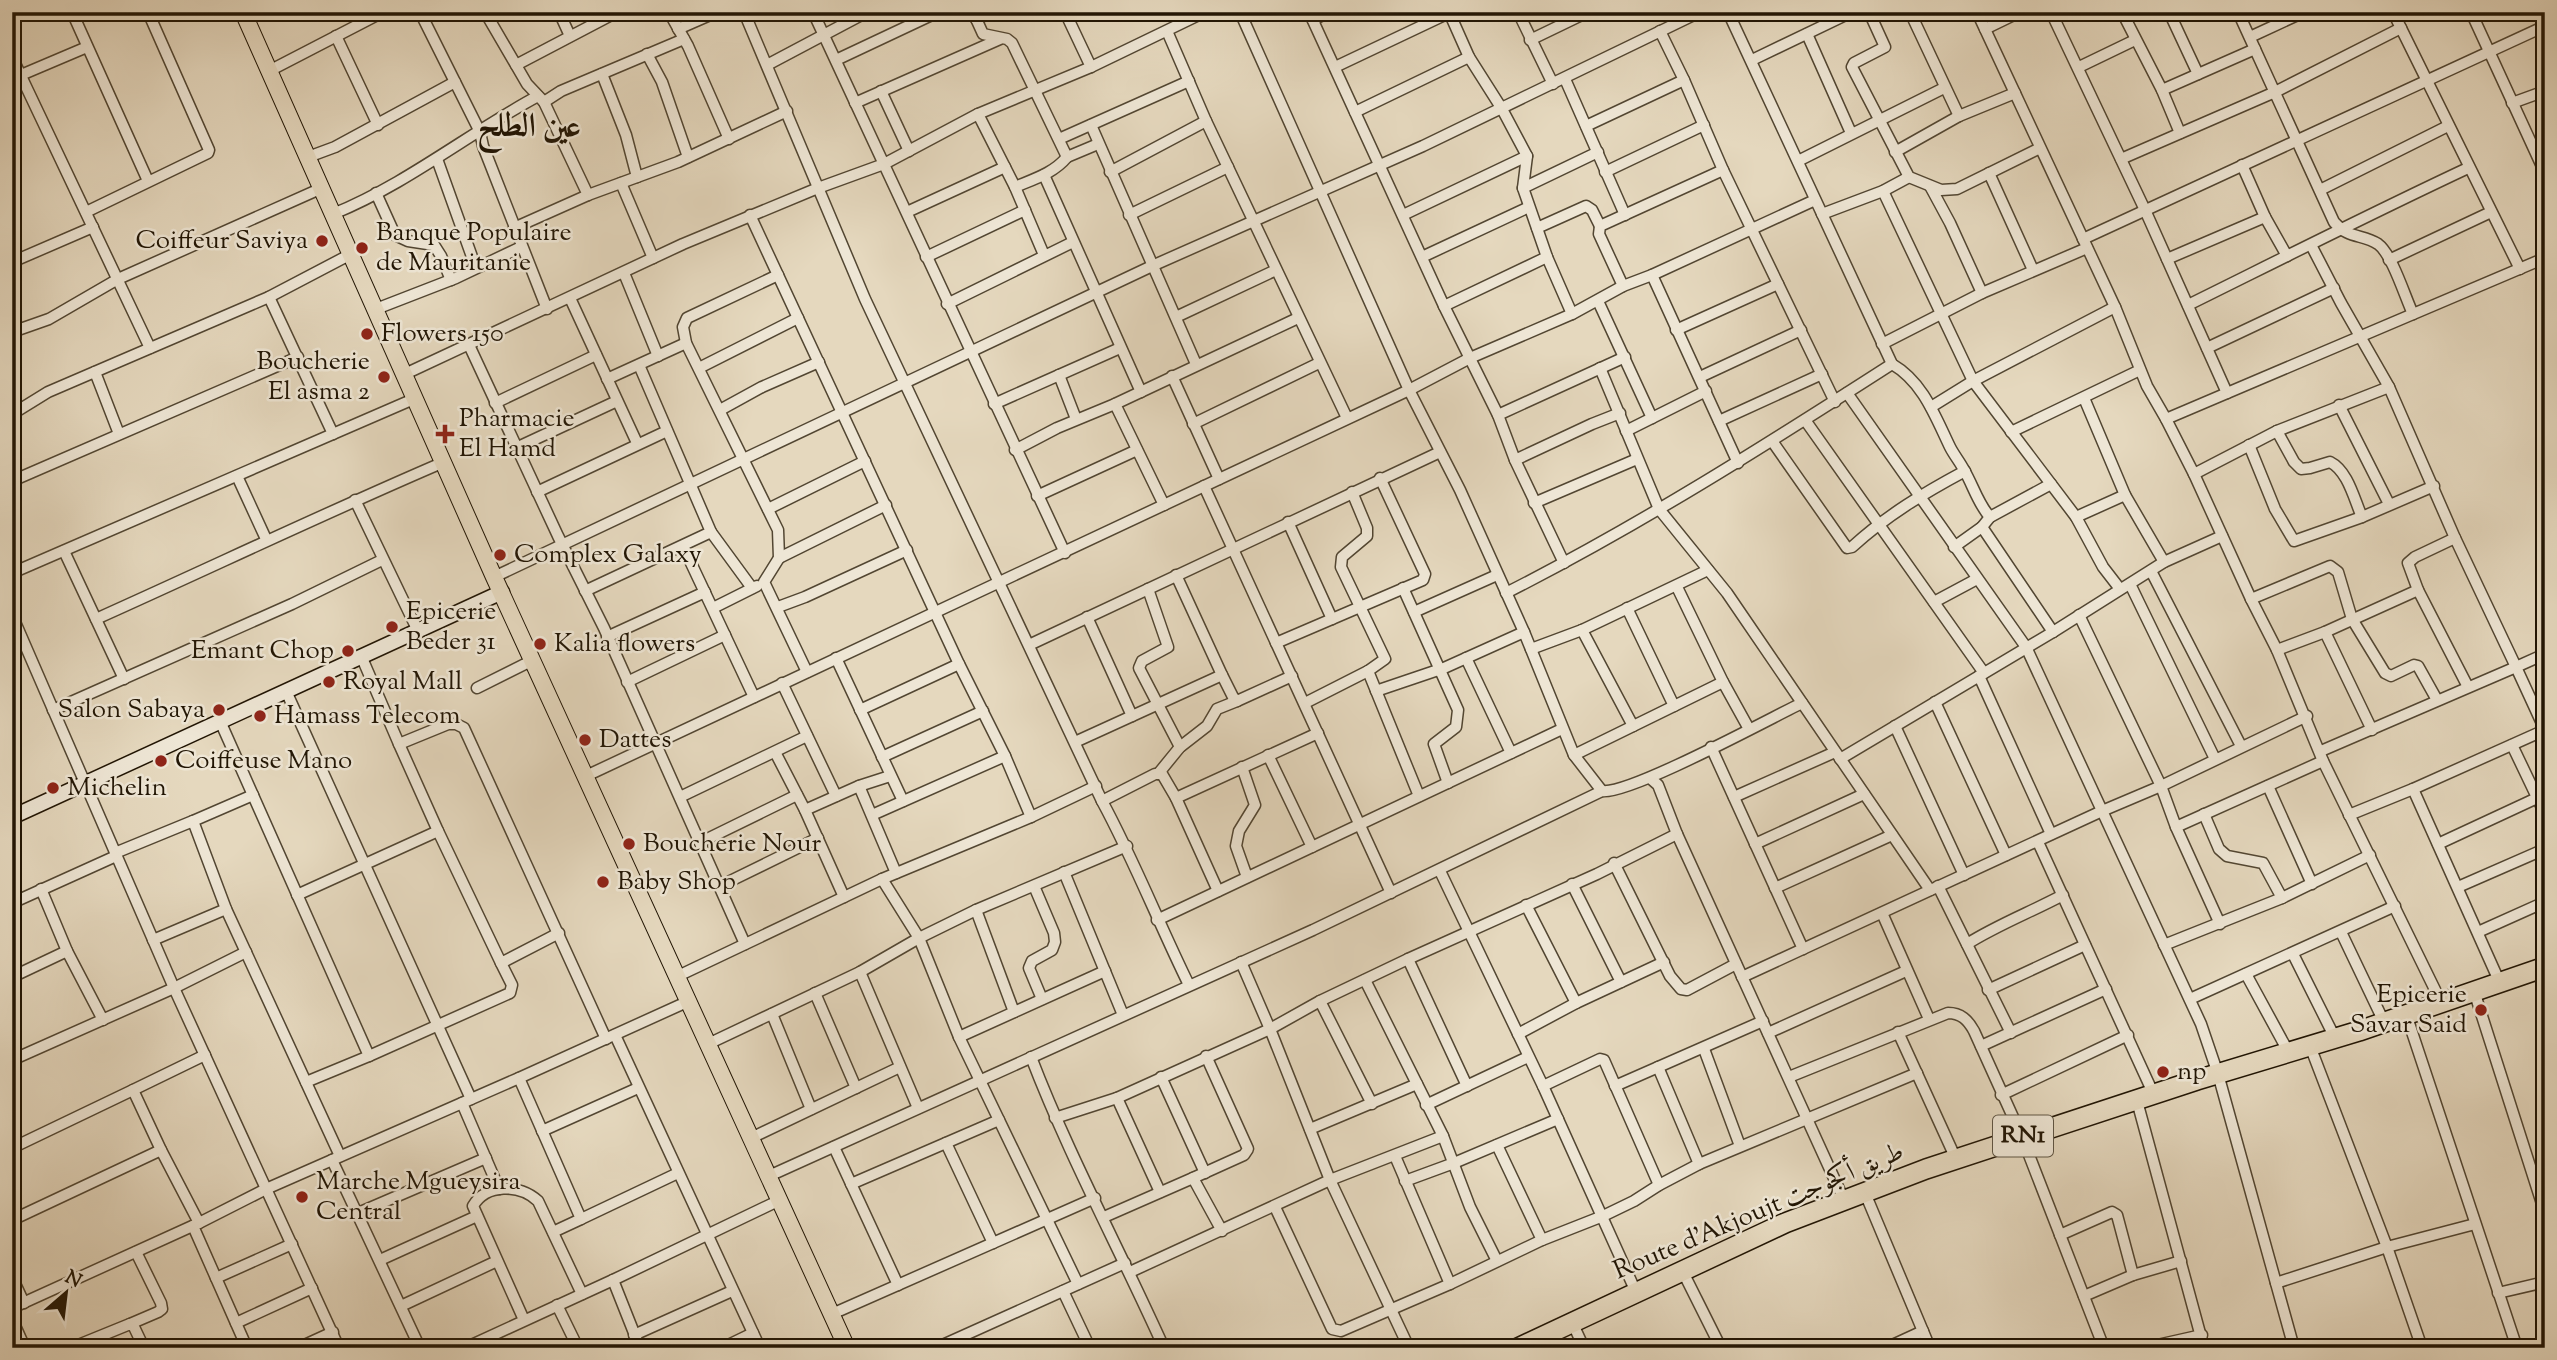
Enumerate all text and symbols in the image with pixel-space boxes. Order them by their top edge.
district label: عين الطلح [477,104,581,154]
place label: Banque Populaire de Mauritanie [376,215,572,282]
place label: Coiffeur Saviya [136,223,308,260]
marker: Coiffeur Saviya [314,233,330,249]
marker: Banque Populaire de Mauritanie [354,240,370,256]
place label: Flowers 150 [381,316,504,353]
marker: Flowers 150 [359,326,375,342]
place label: Boucherie El asma 2 [257,344,370,411]
marker: Boucherie El asma 2 [376,369,392,385]
place label: Pharmacie El Hamd [459,401,575,468]
marker: Pharmacie El Hamd [437,426,453,442]
place label: Complex Galaxy [514,537,702,574]
marker: Complex Galaxy [492,547,508,563]
place label: Epicerie Beder 31 [406,594,496,661]
marker: Epicerie Beder 31 [384,619,400,635]
place label: Kalia flowers [554,626,695,663]
place label: Emant Chop [191,633,334,670]
marker: Kalia flowers [532,636,548,652]
marker: Emant Chop [340,643,356,659]
place label: Royal Mall [343,664,463,701]
marker: Royal Mall [321,674,337,690]
place label: Salon Sabaya [57,692,205,729]
place label: Hamass Telecom [274,698,461,735]
marker: Salon Sabaya [211,702,227,718]
marker: Hamass Telecom [252,708,268,724]
place label: Dattes [599,722,671,759]
marker: Dattes [577,732,593,748]
place label: Coiffeuse Mano [175,743,352,780]
marker: Coiffeuse Mano [153,753,169,769]
place label: Michelin [67,770,167,807]
marker: Michelin [45,780,61,796]
place label: Boucherie Nour [643,826,822,863]
marker: Boucherie Nour [621,836,637,852]
place label: Baby Shop [617,864,736,901]
marker: Baby Shop [595,874,611,890]
place label: Epicerie Savar Said [2350,977,2467,1044]
marker: Epicerie Savar Said [2473,1002,2489,1018]
place label: np [2177,1054,2207,1091]
marker: np [2155,1064,2171,1080]
road number: RN1 [1993,1116,2053,1156]
street label: Route d'Akjoujt طريق أكجوجت [1608,1133,1910,1290]
place label: Marche Mgueysira Central [316,1164,521,1231]
marker: Marche Mgueysira Central [294,1189,310,1205]
north arrow [32,1258,102,1328]
text: N [60,1265,86,1296]

